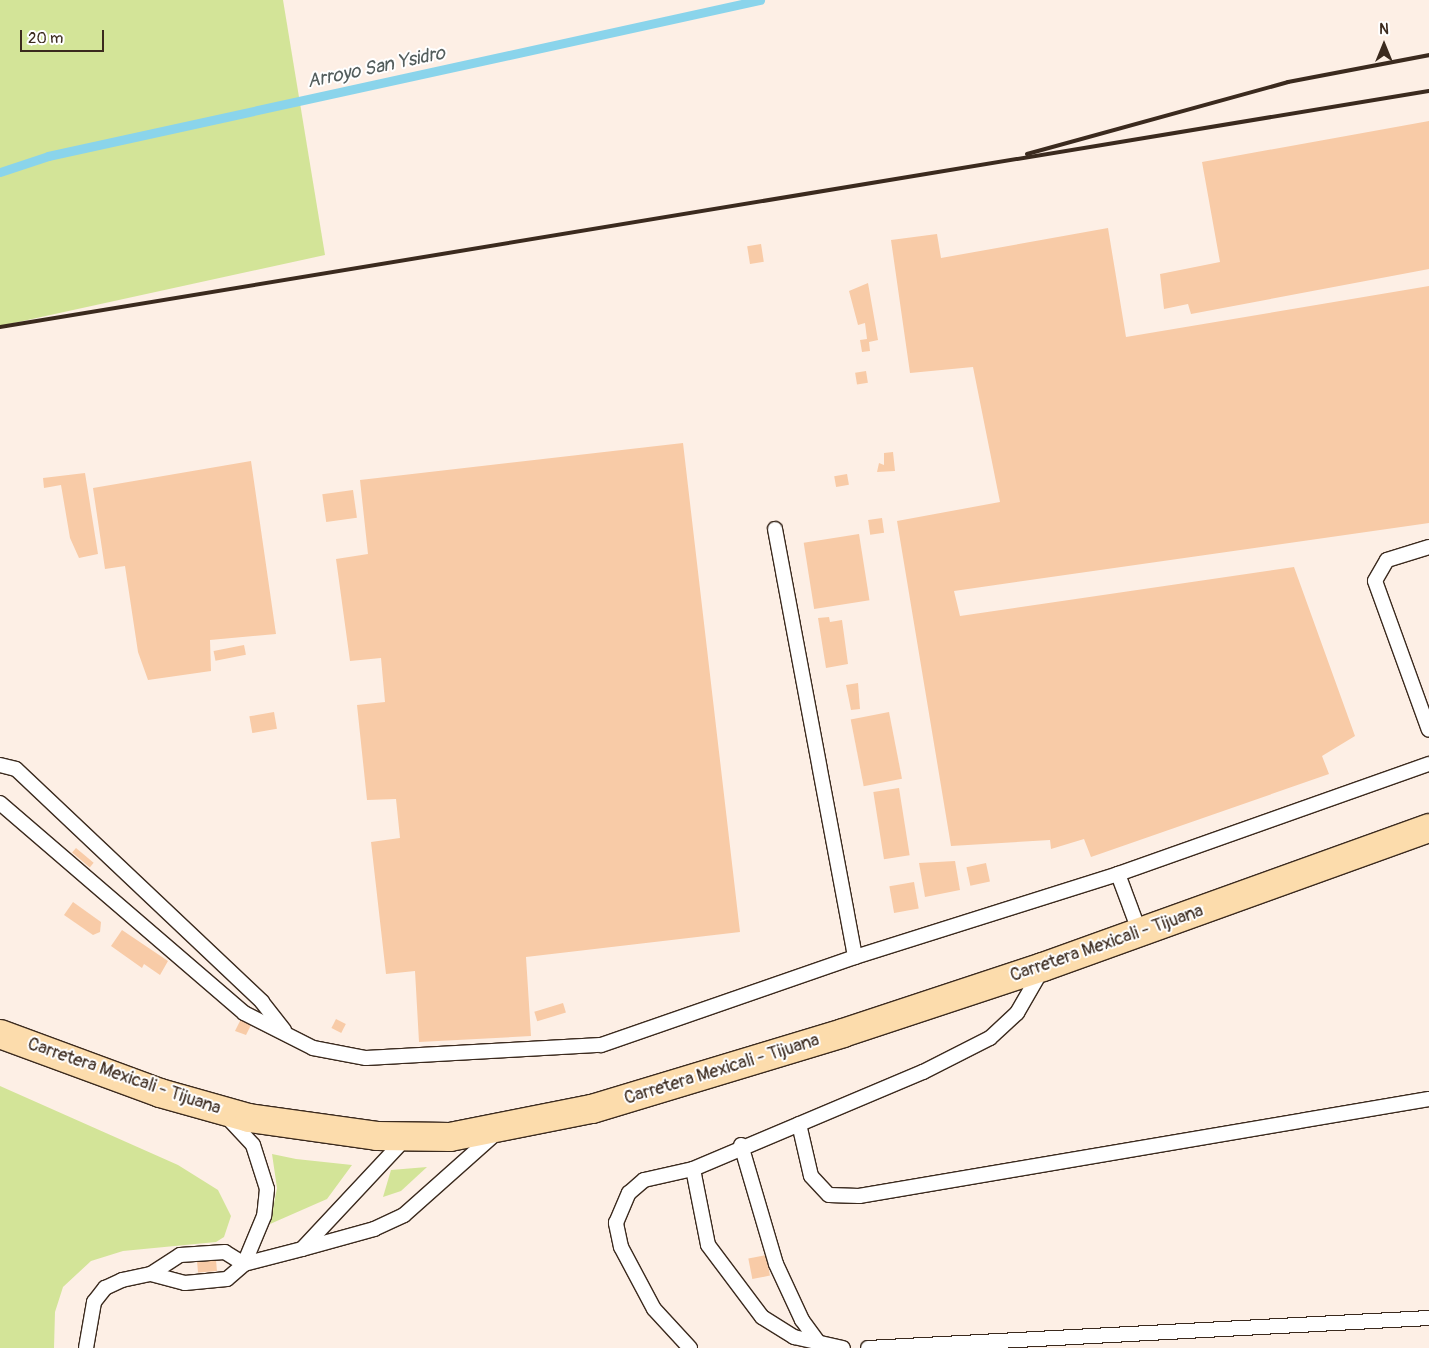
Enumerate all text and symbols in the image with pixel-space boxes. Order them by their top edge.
scale bar [22,20,106,52]
north arrow [1359,20,1409,70]
text: N [1379,21,1389,38]
text: 20 m [28,29,63,48]
water label: Arroyo San Ysidro [305,42,447,94]
street label: Carretera Mexicali - Tijuana [1008,901,1206,987]
street label: Carretera Mexicali - Tijuana [622,1030,822,1110]
street label: Carretera Mexicali - Tijuana [25,1034,223,1120]

